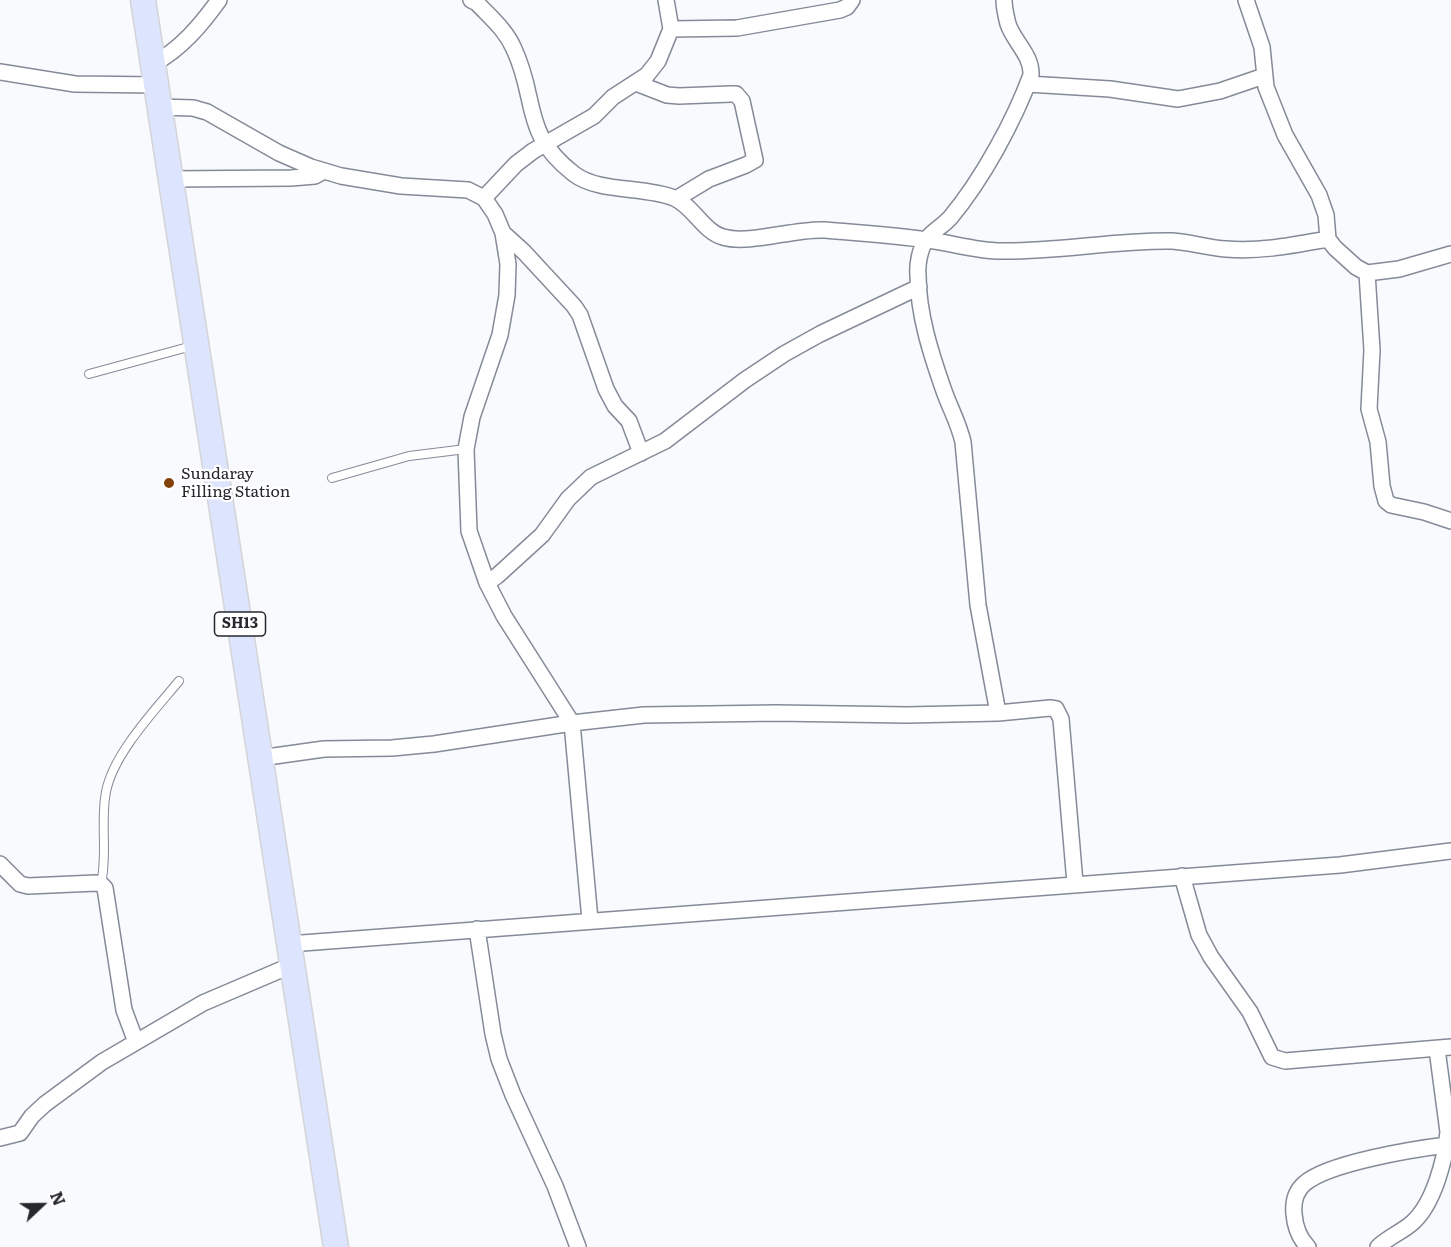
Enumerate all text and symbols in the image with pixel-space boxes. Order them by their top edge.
place label: Sundaray Filling Station [181,464,290,502]
marker: Sundaray Filling Station [162,476,176,490]
road number: SH13 [214,612,266,636]
north arrow [12,1175,72,1235]
text: N [45,1188,72,1209]

